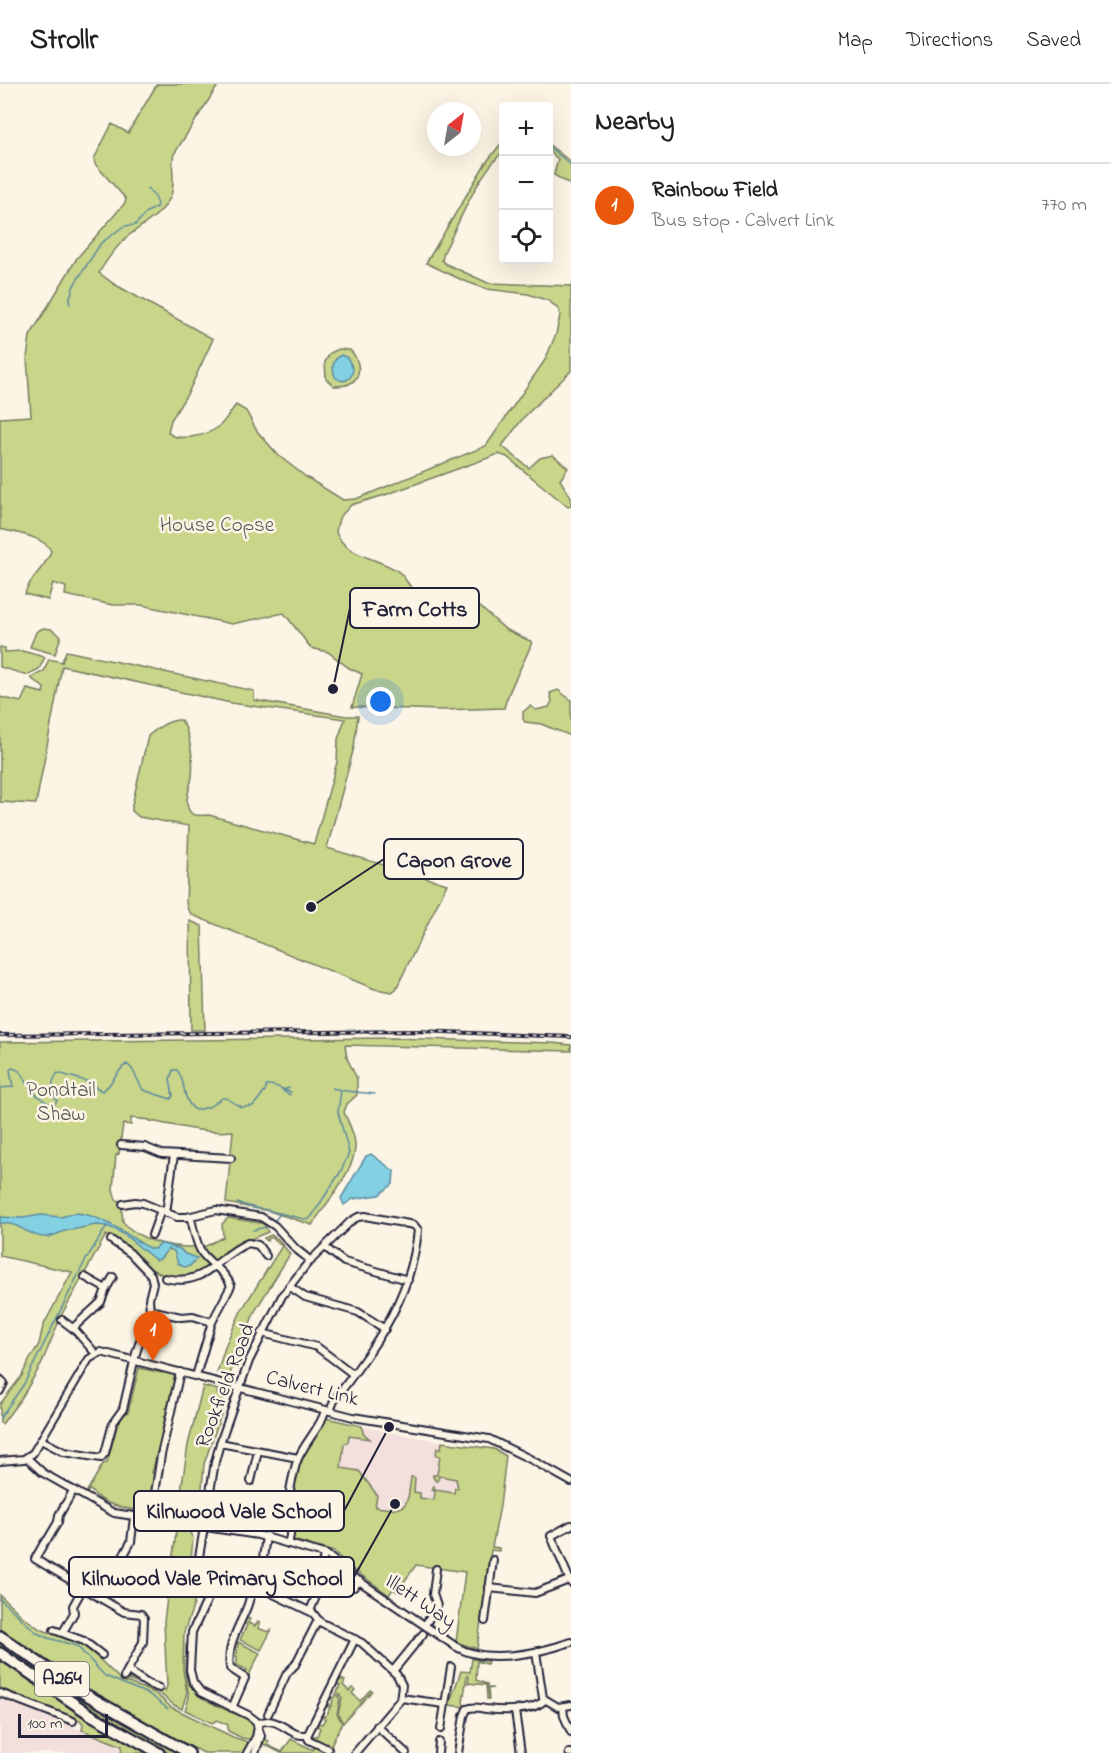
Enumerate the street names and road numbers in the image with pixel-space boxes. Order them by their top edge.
street label: Rookfield Road [188,1319,264,1453]
street label: Calvert Link [263,1363,362,1415]
street label: Illett Way [377,1567,462,1638]
road number: A264 [35,1662,89,1696]

